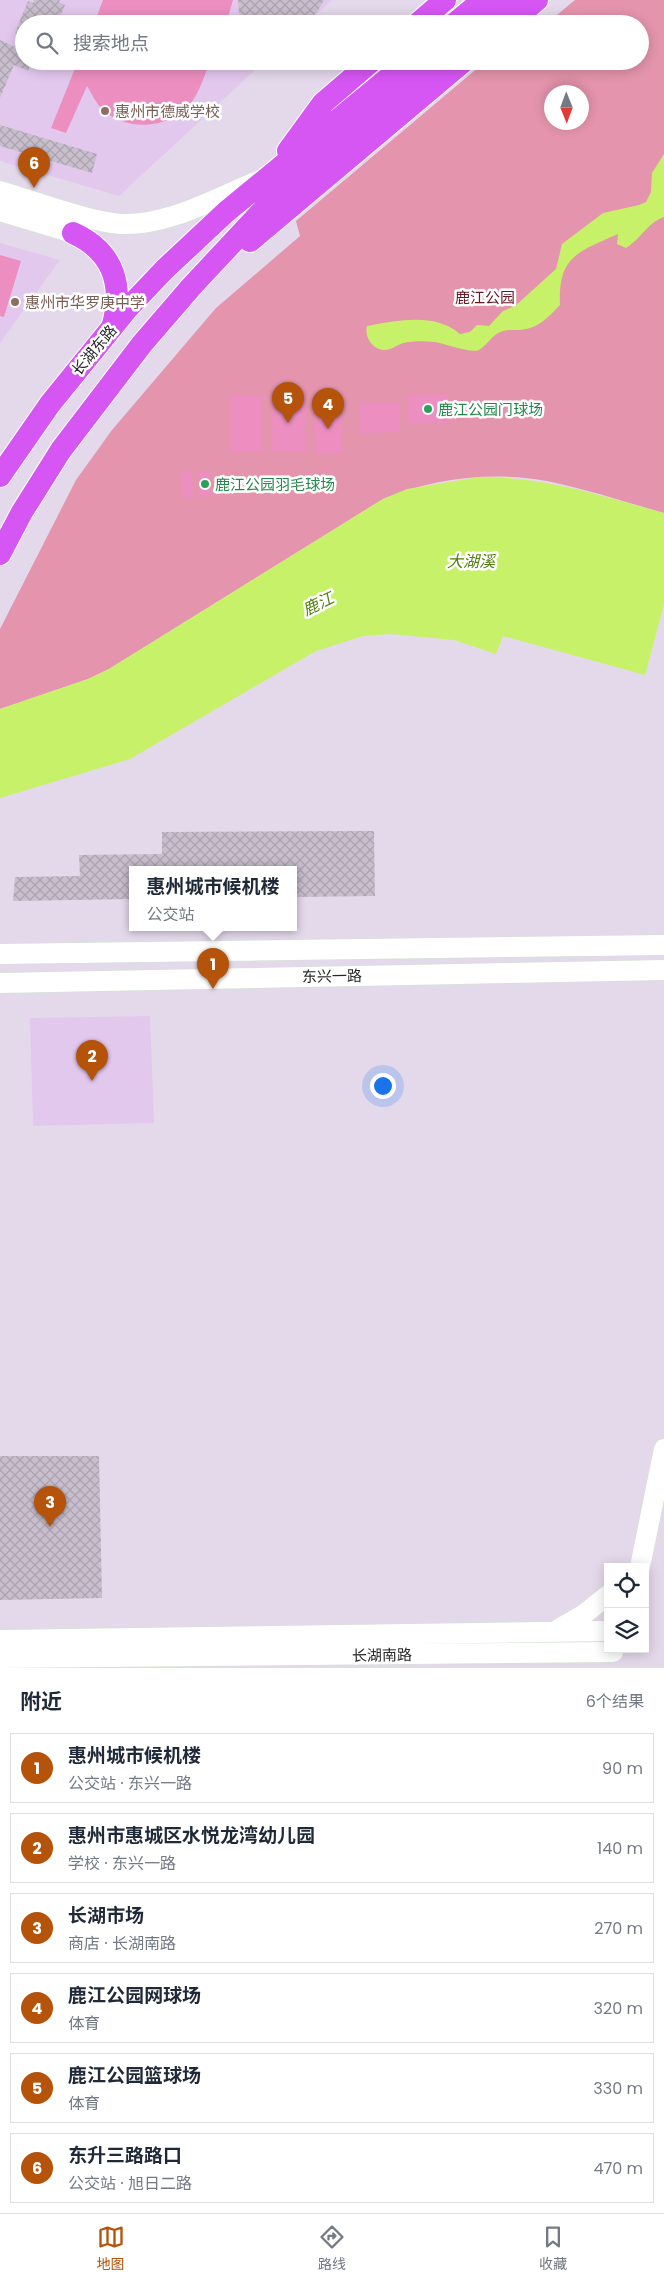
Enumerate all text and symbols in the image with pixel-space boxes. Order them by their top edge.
search box [15,15,649,70]
icon: search [33,29,61,57]
text: 搜索地点 [73,30,149,57]
north arrow [544,85,589,130]
place label: 惠州市德威学校 [115,101,220,122]
marker: 惠州市德威学校 [99,105,111,117]
pin: 6 [18,147,50,188]
park label: 鹿江公园 [455,287,515,308]
place label: 惠州市华罗庚中学 [25,292,145,313]
marker: 惠州市华罗庚中学 [9,296,21,308]
street label: 长湖东路 [67,320,121,380]
pin: 5 [272,382,304,423]
pin: 4 [312,388,344,429]
place label: 鹿江公园门球场 [438,399,543,420]
marker: 鹿江公园门球场 [422,403,434,415]
place label: 鹿江公园羽毛球场 [215,474,335,495]
marker: 鹿江公园羽毛球场 [199,478,211,490]
water label: 大湖溪 [447,550,497,573]
water label: 鹿江 [299,586,339,621]
popup [129,866,297,931]
text: 惠州城市候机楼 [146,873,280,900]
text: 公交站 [146,903,195,926]
pin: 1 [197,948,229,989]
street label: 东兴一路 [302,965,362,987]
pin: 2 [76,1040,108,1081]
your location [370,1073,396,1099]
pin: 3 [34,1486,66,1527]
map controls [604,1563,649,1653]
button: locate [604,1563,649,1608]
button: layers [604,1608,649,1653]
street label: 长湖南路 [352,1644,412,1666]
text: 附近 [20,1687,62,1716]
text: 6个结果 [586,1690,644,1713]
text: 惠州城市候机楼 [68,1742,201,1769]
text: 1 [34,1757,40,1780]
text: 90 m [602,1757,643,1780]
text: 公交站 · 东兴一路 [68,1772,192,1795]
text: 惠州市惠城区水悦龙湾幼儿园 [68,1822,315,1849]
text: 2 [32,1837,42,1860]
text: 140 m [597,1837,643,1860]
text: 学校 · 东兴一路 [68,1852,176,1875]
text: 长湖市场 [68,1902,144,1929]
text: 3 [32,1917,42,1940]
text: 270 m [594,1917,643,1940]
text: 商店 · 长湖南路 [68,1932,176,1955]
text: 鹿江公园网球场 [68,1982,201,2009]
text: 4 [32,1997,42,2020]
text: 320 m [594,1997,643,2020]
text: 体育 [68,2012,100,2035]
text: 鹿江公园篮球场 [68,2062,201,2089]
text: 5 [32,2077,42,2100]
text: 330 m [593,2077,643,2100]
text: 体育 [68,2092,100,2115]
text: 东升三路路口 [68,2142,182,2169]
text: 6 [32,2157,42,2180]
text: 470 m [593,2157,643,2180]
text: 公交站 · 旭日二路 [68,2172,192,2195]
tab: 地图 [97,2223,125,2275]
tab: 路线 [318,2223,346,2275]
tab: 收藏 [539,2223,567,2275]

